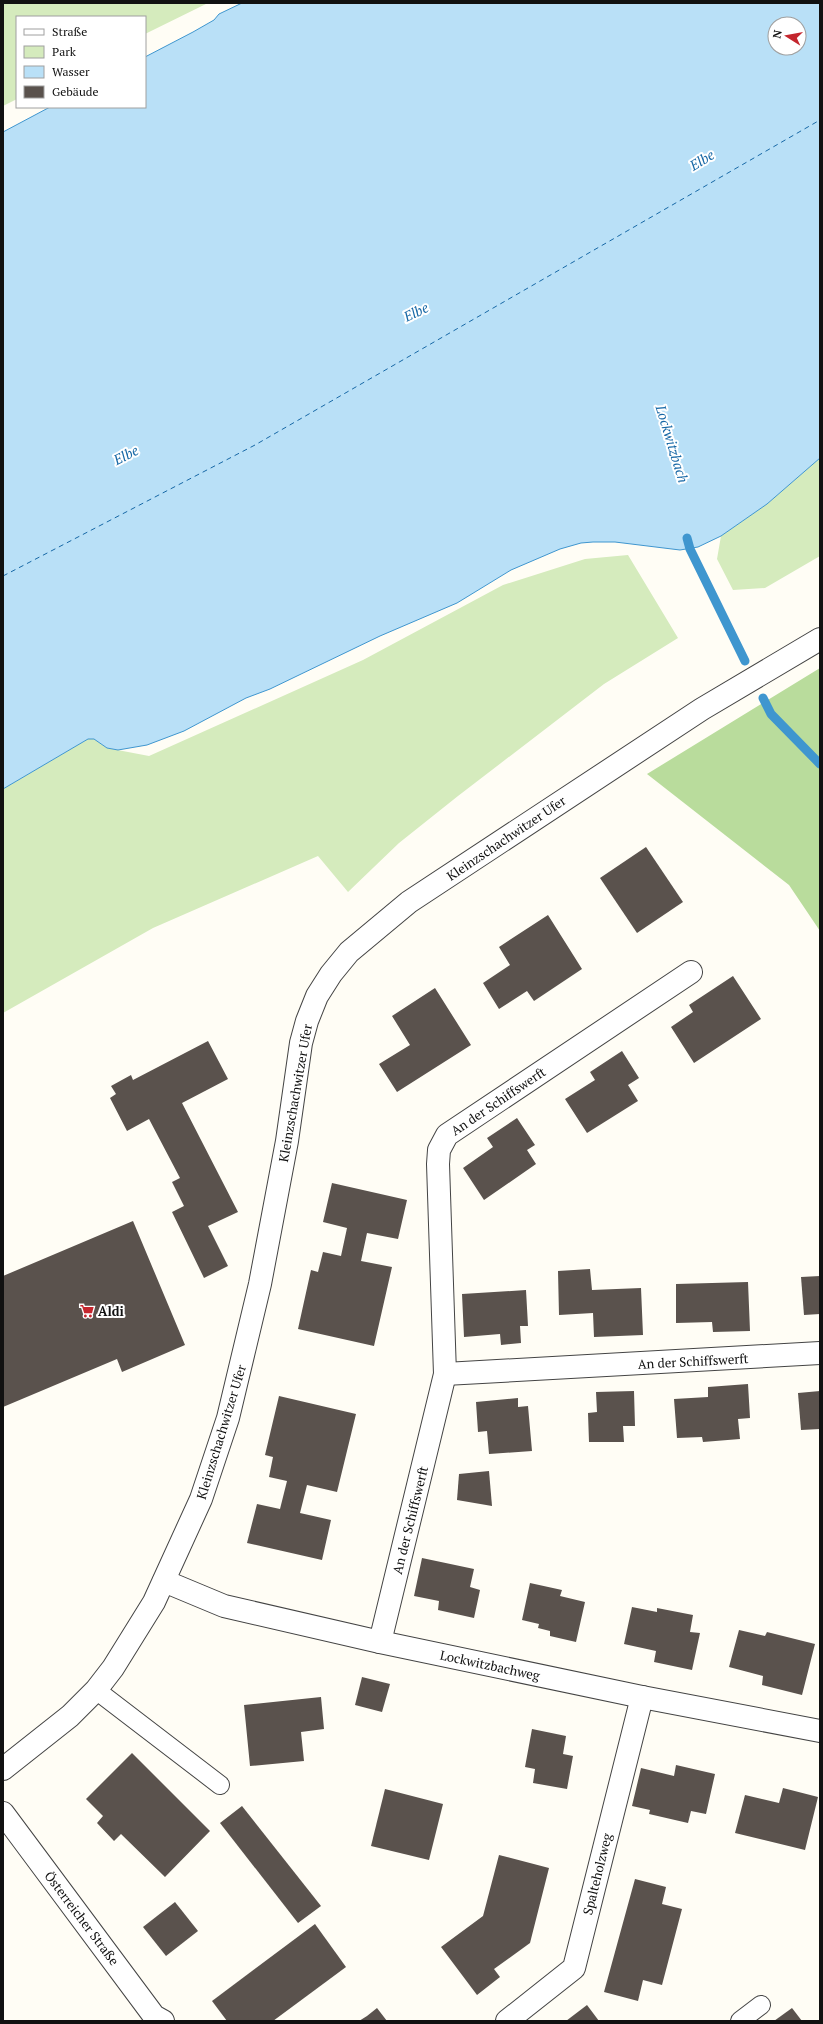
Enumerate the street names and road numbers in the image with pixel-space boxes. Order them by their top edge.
street label: Kleinzschachwitzer Ufer [443,791,569,885]
street label: Kleinzschachwitzer Ufer [274,1023,316,1163]
street label: An der Schiffswerft [447,1062,549,1139]
street label: An der Schiffswerft [637,1349,749,1373]
street label: Kleinzschachwitzer Ufer [192,1362,250,1502]
street label: An der Schiffswerft [388,1464,432,1576]
street label: Lockwitzbachweg [438,1646,542,1684]
street label: Spalteholzweg [578,1831,616,1917]
street label: Österreicher Straße [41,1867,123,1969]

